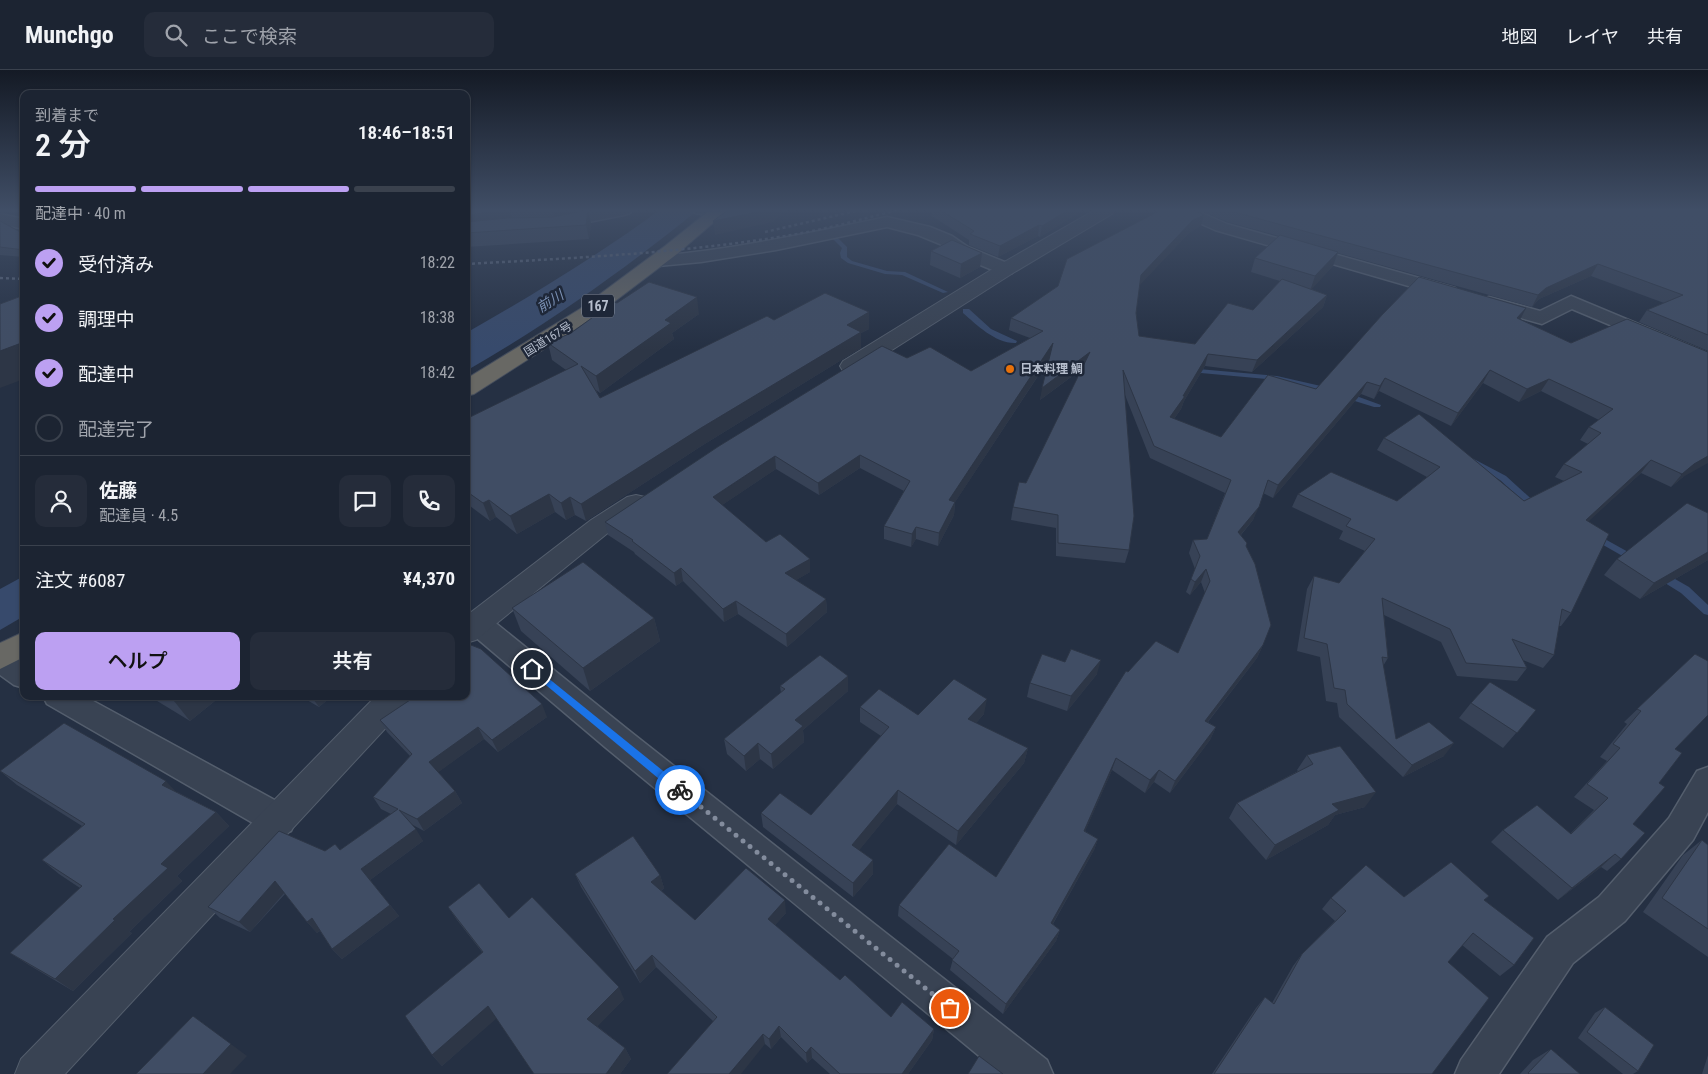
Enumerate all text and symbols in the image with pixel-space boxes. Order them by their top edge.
search box [144,12,494,57]
text: Munchgo [25,21,114,49]
icon: search [162,21,190,49]
text: ここで検索 [202,25,297,48]
text: 地図 [1502,26,1538,47]
text: レイヤ [1566,26,1619,47]
text: 共有 [1647,26,1683,47]
text: 到着まで [35,106,99,125]
text: 18:46–18:51 [358,121,455,144]
text: 2 分 [35,126,90,164]
text: 配達中 · 40 m [35,204,126,223]
icon: check [35,249,63,277]
text: 受付済み [78,253,154,276]
text: 18:22 [420,253,455,272]
water label: 前川 [534,286,568,315]
road number: 167 [582,295,614,318]
icon: check [35,304,63,332]
text: 調理中 [78,308,135,331]
text: 18:38 [420,308,455,327]
street label: 国道167号 [521,319,575,359]
icon: check [35,359,63,387]
place label: 日本料理 鯛 [1020,362,1083,376]
text: 配達中 [78,363,135,386]
text: 18:42 [420,363,455,382]
marker: 日本料理 鯛 [1004,363,1016,375]
text: 配達完了 [78,418,154,441]
button: person [35,475,87,527]
button: chat [339,475,391,527]
button: phone [403,475,455,527]
text: 佐藤 [99,479,137,502]
text: 配達員 · 4.5 [99,506,178,525]
text: ¥4,370 [403,567,455,590]
text: 注文 #6087 [35,569,125,592]
button: ヘルプ [35,632,240,690]
button: 共有 [250,632,455,690]
pin [511,648,553,690]
icon: home [518,655,546,683]
courier [655,765,705,815]
icon: bike [666,776,694,804]
pin [929,987,971,1029]
icon: bag [936,994,964,1022]

